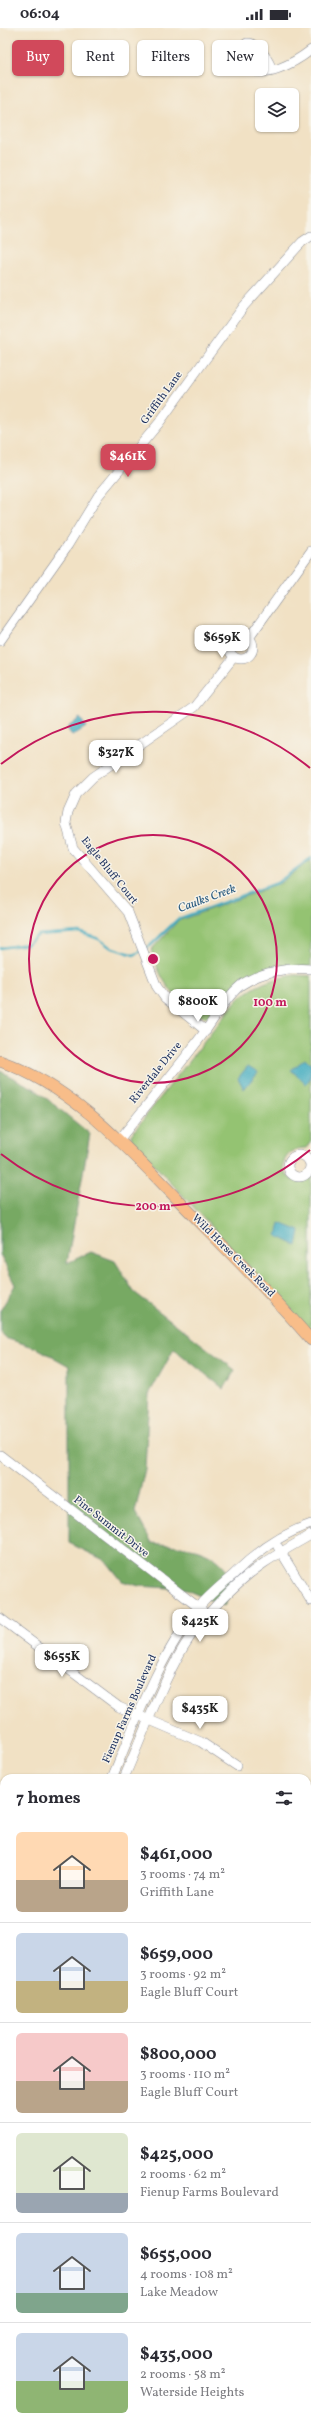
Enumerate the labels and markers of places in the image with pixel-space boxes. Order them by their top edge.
pin: $461K [100,444,156,478]
pin: $659K [194,625,250,659]
pin: $327K [88,740,144,774]
centre of rings [146,952,160,966]
pin: $800K [170,989,226,1023]
pin: $425K [172,1609,228,1643]
pin: $655K [34,1644,90,1678]
pin: $435K [172,1696,228,1730]

